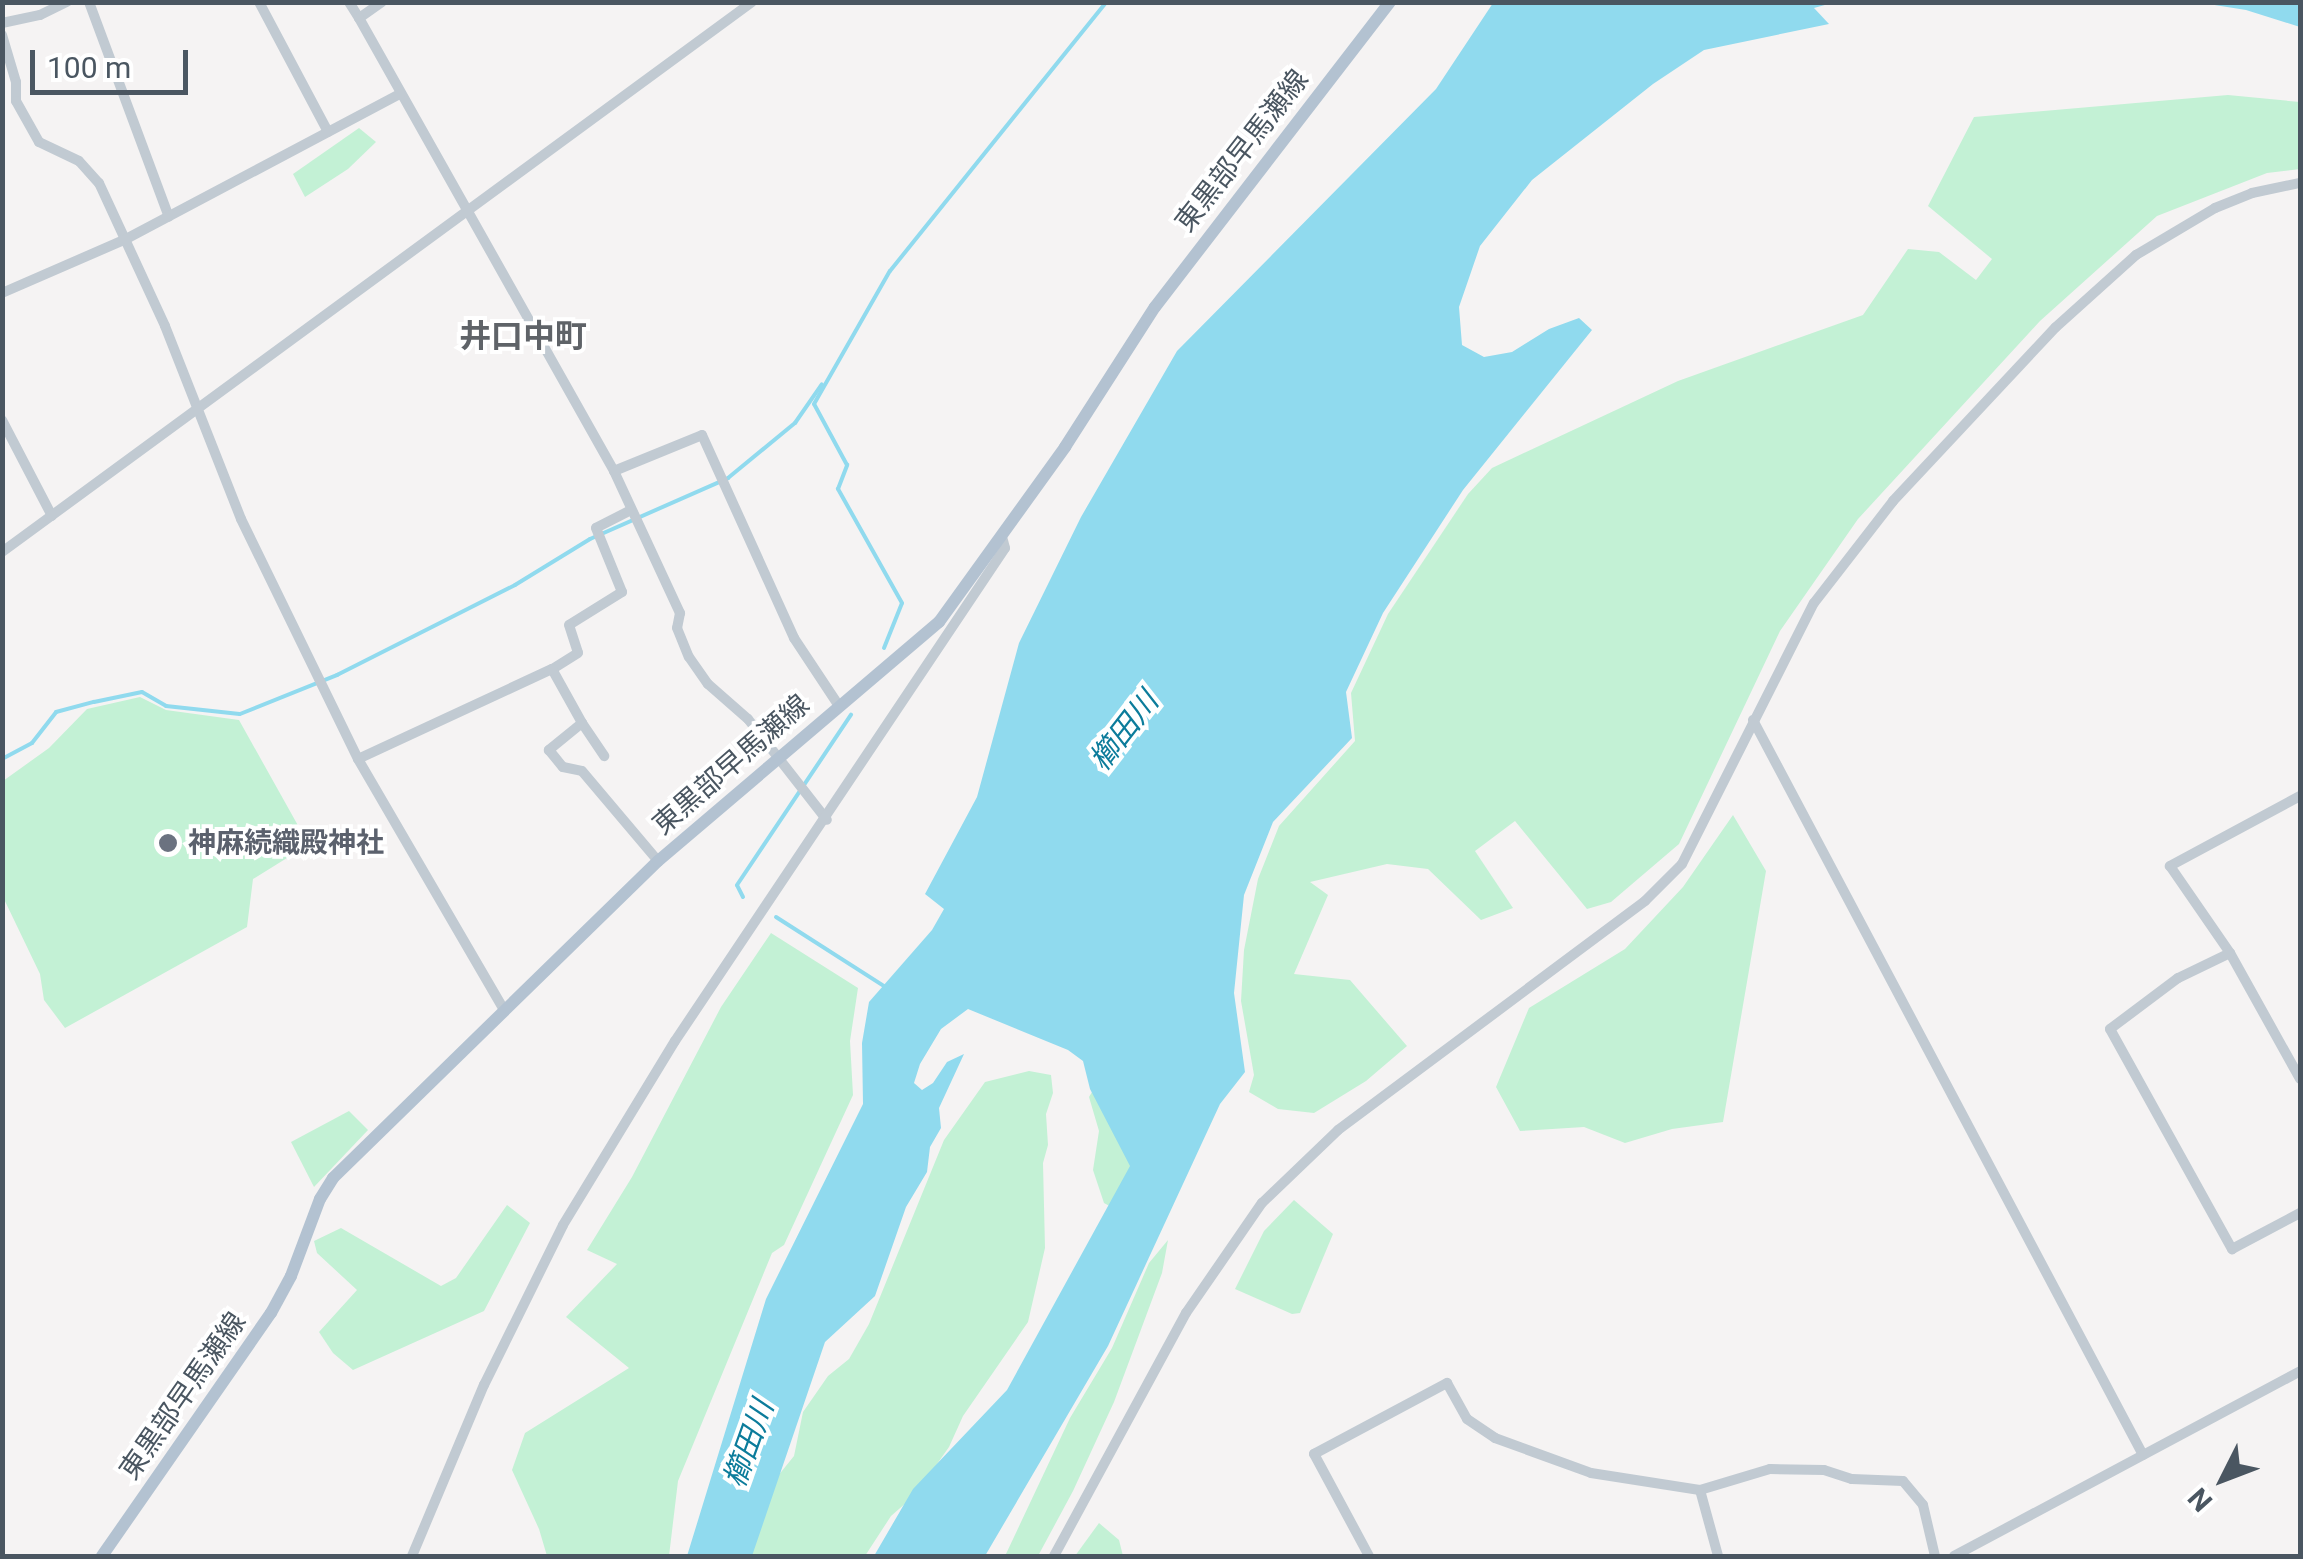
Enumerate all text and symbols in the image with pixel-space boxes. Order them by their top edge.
scale bar [35,30,192,92]
text: 100 m [47,50,131,85]
street label: 東黒部早馬瀬線 [1168,63,1316,239]
district label: 井口中町 [459,317,587,355]
water label: 櫛田川 [1082,684,1166,778]
street label: 東黒部早馬瀬線 [646,688,816,842]
place label: 神麻続織殿神社 [188,826,384,860]
marker: 神麻続織殿神社 [157,832,179,854]
street label: 東黒部早馬瀬線 [113,1306,253,1486]
water label: 櫛田川 [717,1396,781,1492]
north arrow [2173,1429,2273,1529]
text: N [2181,1481,2219,1518]

